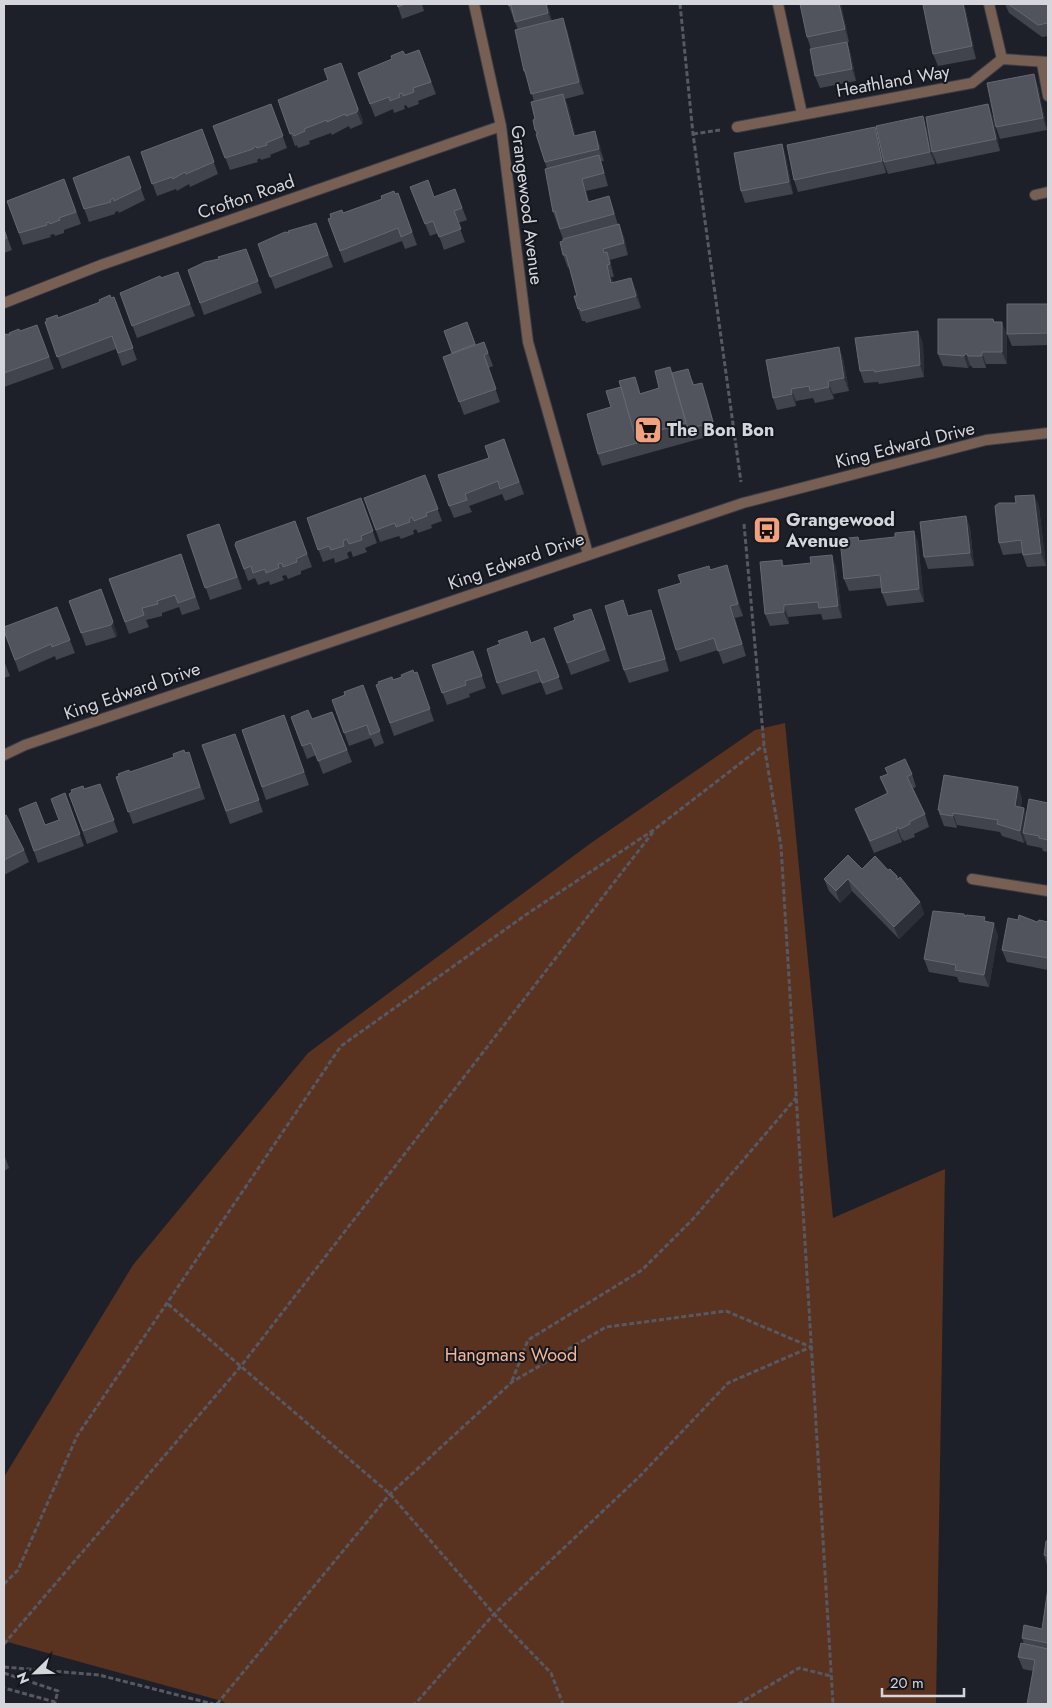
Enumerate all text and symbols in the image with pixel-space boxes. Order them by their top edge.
street label: Heathland Way [834,58,952,104]
street label: Grangewood Avenue [504,124,550,286]
street label: Crofton Road [194,168,298,226]
supermarket icon: The Bon Bon [633,415,663,445]
street label: King Edward Drive [833,415,977,475]
place label: The Bon Bon [667,417,774,443]
place label: Grangewood Avenue [785,507,895,554]
bus stop icon: Grangewood Avenue [752,515,782,545]
street label: King Edward Drive [444,525,588,597]
street label: King Edward Drive [60,655,204,727]
park label: Hangmans Wood [445,1342,577,1368]
north arrow [10,1648,60,1698]
scale bar [882,1666,964,1698]
text: N [12,1669,34,1687]
text: 20 m [890,1672,924,1694]

